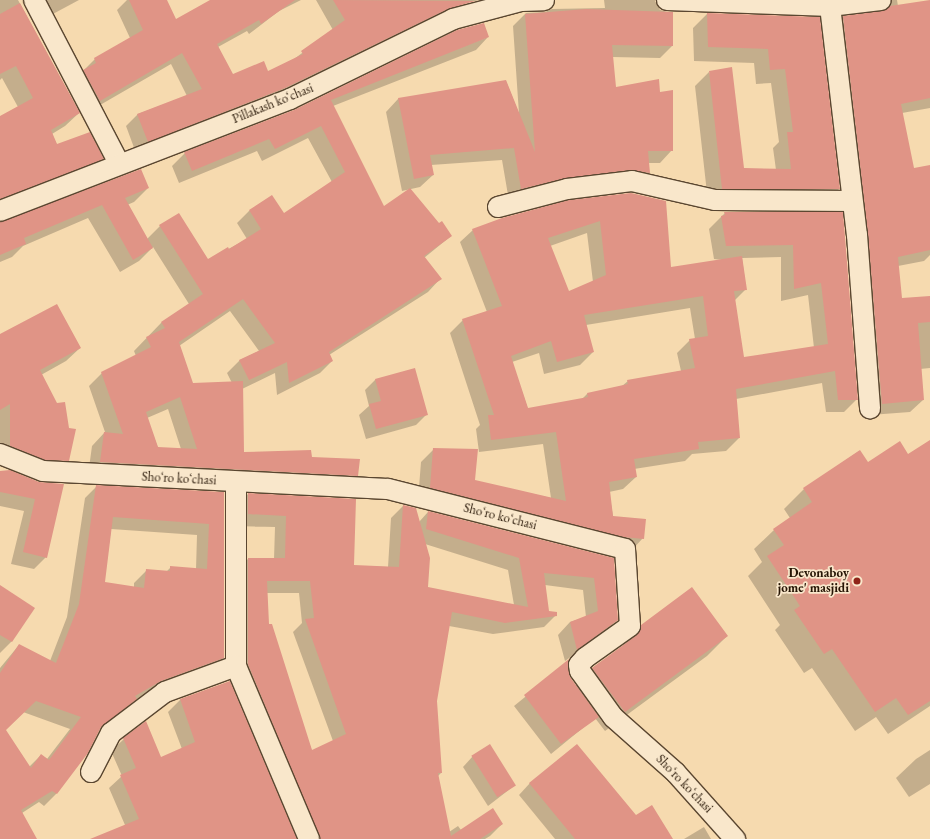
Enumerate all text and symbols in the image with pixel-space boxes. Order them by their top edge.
street label: Pillakash koʻchasi [230,81,316,127]
street label: Shoʻro koʻchasi [141,469,217,489]
street label: Shoʻro koʻchasi [462,500,538,534]
place label: Devonaboy jome' masjidi [778,566,849,597]
marker: Devonaboy jome' masjidi [852,576,862,586]
street label: Shoʻro koʻchasi [652,752,716,816]

